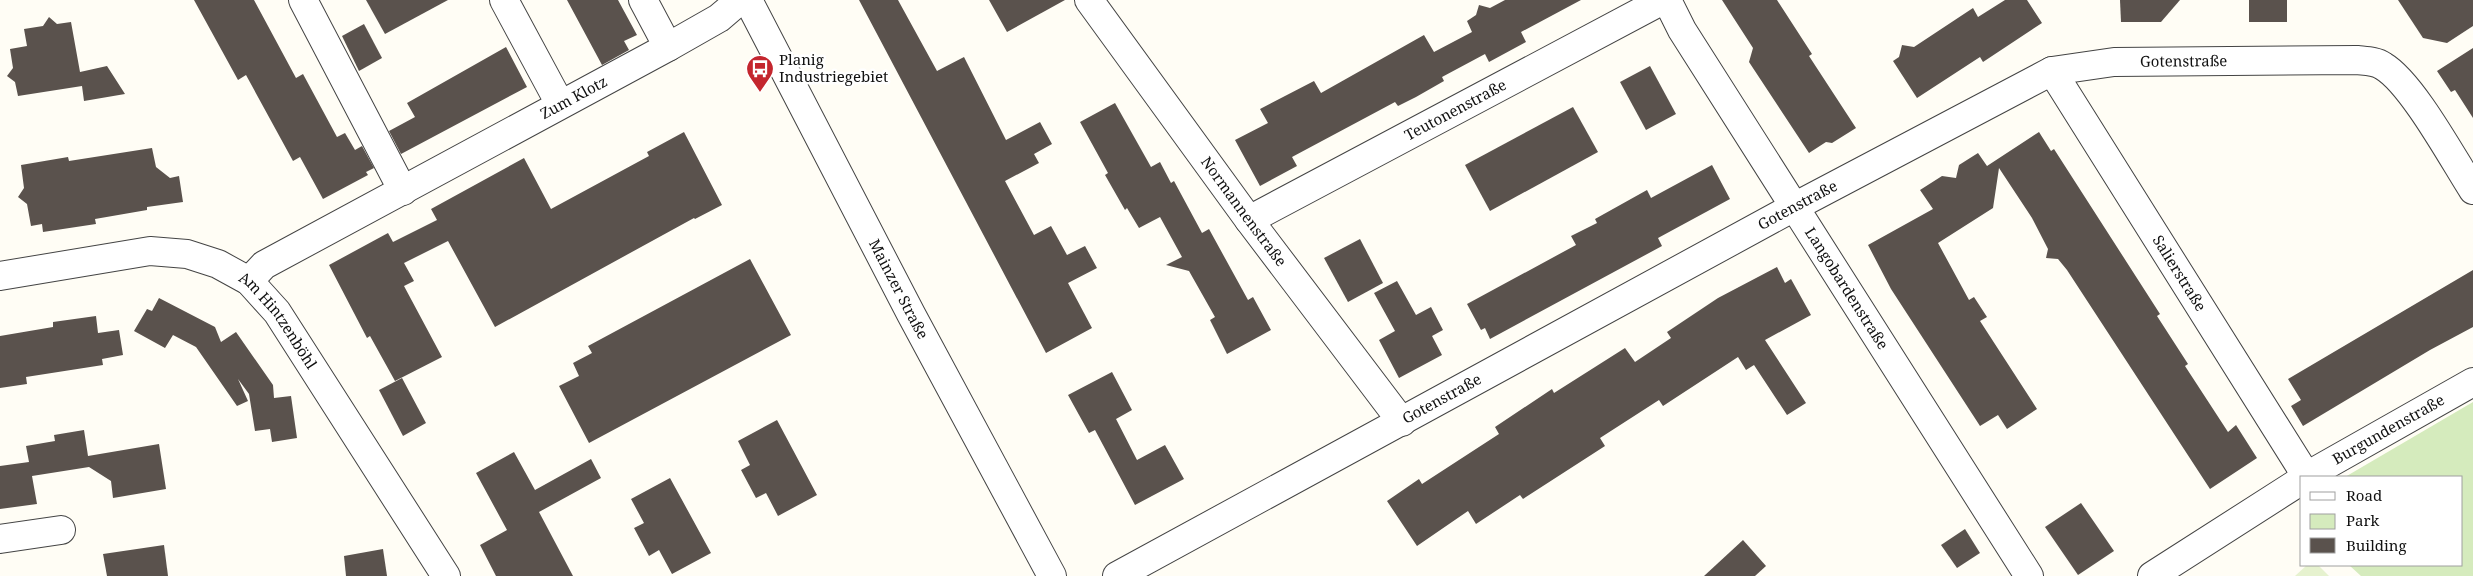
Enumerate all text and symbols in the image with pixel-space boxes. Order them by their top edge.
place label: Planig Industriegebiet [779,49,888,86]
street label: Gotenstraße [2140,50,2227,71]
bus stop icon: Planig Industriegebiet [745,54,775,93]
street label: Zum Klotz [536,71,610,123]
street label: Teutonenstraße [1401,74,1509,145]
street label: Normannenstraße [1197,152,1292,270]
street label: Gotenstraße [1754,175,1840,234]
street label: Langobardenstraße [1801,223,1893,353]
street label: Salierstraße [2149,231,2211,315]
street label: Mainzer Straße [865,235,934,342]
street label: Am Hintzenböhl [236,267,322,373]
street label: Gotenstraße [1398,368,1485,428]
street label: Burgundenstraße [2328,389,2448,469]
legend [2300,476,2463,566]
text: Road [2346,485,2382,505]
text: Park [2346,510,2380,530]
text: Building [2346,535,2407,555]

